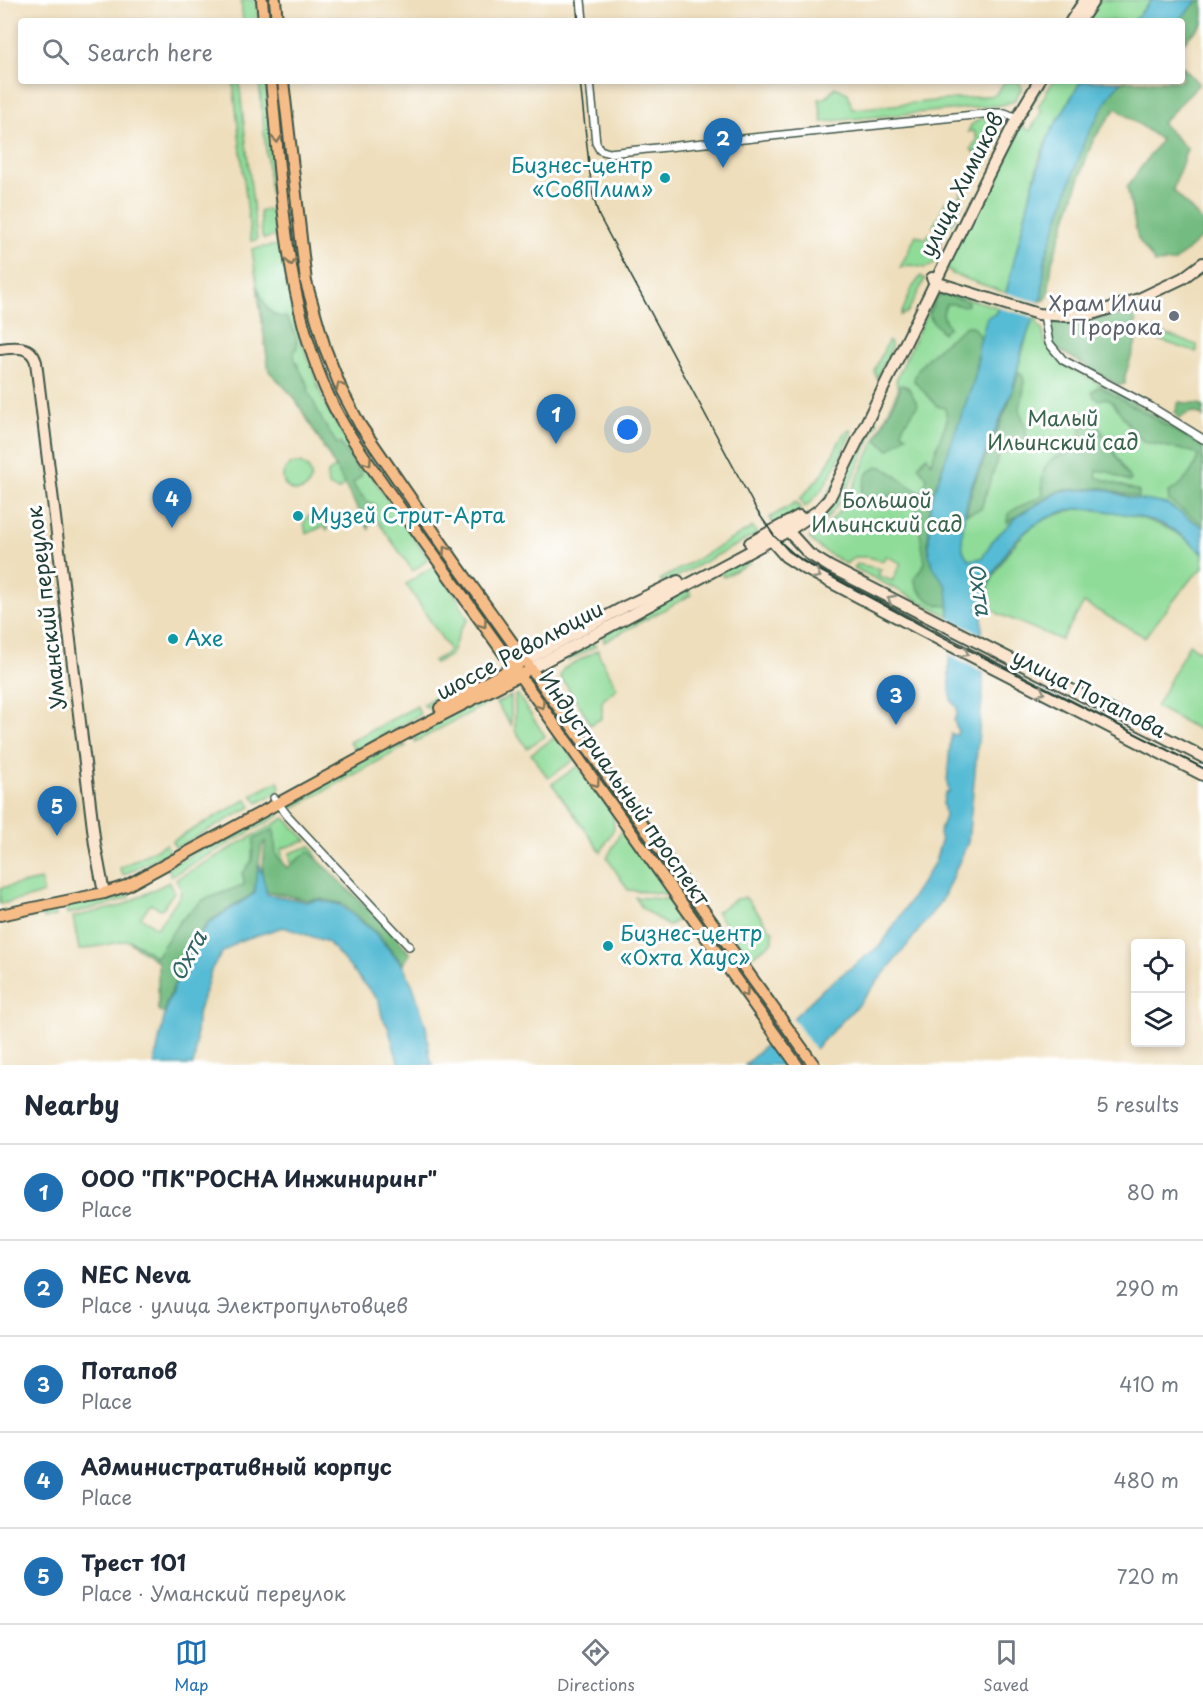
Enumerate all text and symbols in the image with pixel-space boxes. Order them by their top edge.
search box [18,18,1185,84]
icon: search [39,35,72,68]
text: Search here [87,35,213,68]
street label: улица Химиков [910,106,1010,262]
pin: 2 [704,118,742,168]
one-way arrow [270,135,283,144]
place label: Бизнес-центр «СовПлим» [511,148,653,204]
marker: Бизнес-центр «СовПлим» [658,171,672,185]
one-way arrow [284,258,296,267]
place label: Храм Илии Пророка [1049,286,1162,342]
marker: Храм Илии Пророка [1167,309,1181,323]
one-way arrow [336,382,348,393]
pin: 1 [536,394,576,444]
park label: Малый Ильинский сад [987,401,1139,457]
your location [613,415,642,444]
one-way arrow [361,455,372,466]
pin: 4 [152,478,192,528]
park label: Большой Ильинский сад [811,483,963,539]
place label: Музей Стрит-Арта [310,498,505,530]
street label: Уманский переулок [17,504,73,712]
marker: Музей Стрит-Арта [291,509,305,523]
one-way arrow [442,545,453,556]
water label: Охта [961,560,1002,619]
one-way arrow [811,567,822,579]
street label: шоссе Революции [430,592,608,707]
one-way arrow [886,594,897,606]
one-way arrow [476,617,487,628]
place label: Ахе [185,621,223,653]
marker: Ахе [166,632,180,646]
street label: улица Потапова [1007,640,1173,745]
one-way arrow [959,646,970,657]
street label: Индустриальный проспект [532,664,720,912]
pin: 3 [876,676,916,725]
one-way arrow [1034,684,1045,696]
one-way arrow [534,699,545,710]
one-way arrow [589,776,600,787]
pin: 5 [38,786,76,836]
place label: Бизнес-центр «Охта Хаус» [620,916,762,972]
water label: Охта [160,923,214,986]
marker: Бизнес-центр «Охта Хаус» [601,939,615,953]
map controls [1131,939,1185,1047]
button: locate [1131,939,1185,993]
one-way arrow [738,987,749,998]
button: layers [1131,993,1185,1047]
text: Nearby [24,1085,119,1124]
text: 5 results [1096,1089,1179,1119]
text: ООО "ПК"РОСНА Инжиниринг" [81,1161,437,1194]
text: 1 [39,1177,48,1207]
text: 80 m [1127,1177,1179,1207]
text: Place [81,1194,132,1224]
text: NEC Neva [81,1257,191,1290]
text: 2 [36,1273,51,1303]
text: 290 m [1115,1273,1179,1303]
text: Place · улица Электропультовцев [81,1290,408,1320]
text: Потапов [81,1353,177,1386]
text: 3 [37,1369,50,1399]
text: 410 m [1119,1369,1179,1399]
text: Place [81,1386,132,1416]
text: Административный корпус [81,1449,392,1482]
text: 4 [37,1465,50,1495]
text: 480 m [1114,1465,1179,1495]
text: Place [81,1482,132,1512]
text: Трест 101 [81,1545,186,1578]
text: 5 [37,1561,50,1591]
text: 720 m [1117,1561,1179,1591]
text: Place · Уманский переулок [81,1578,346,1608]
tab: Map [174,1636,208,1696]
tab: Directions [557,1636,635,1696]
tab: Saved [983,1636,1029,1696]

